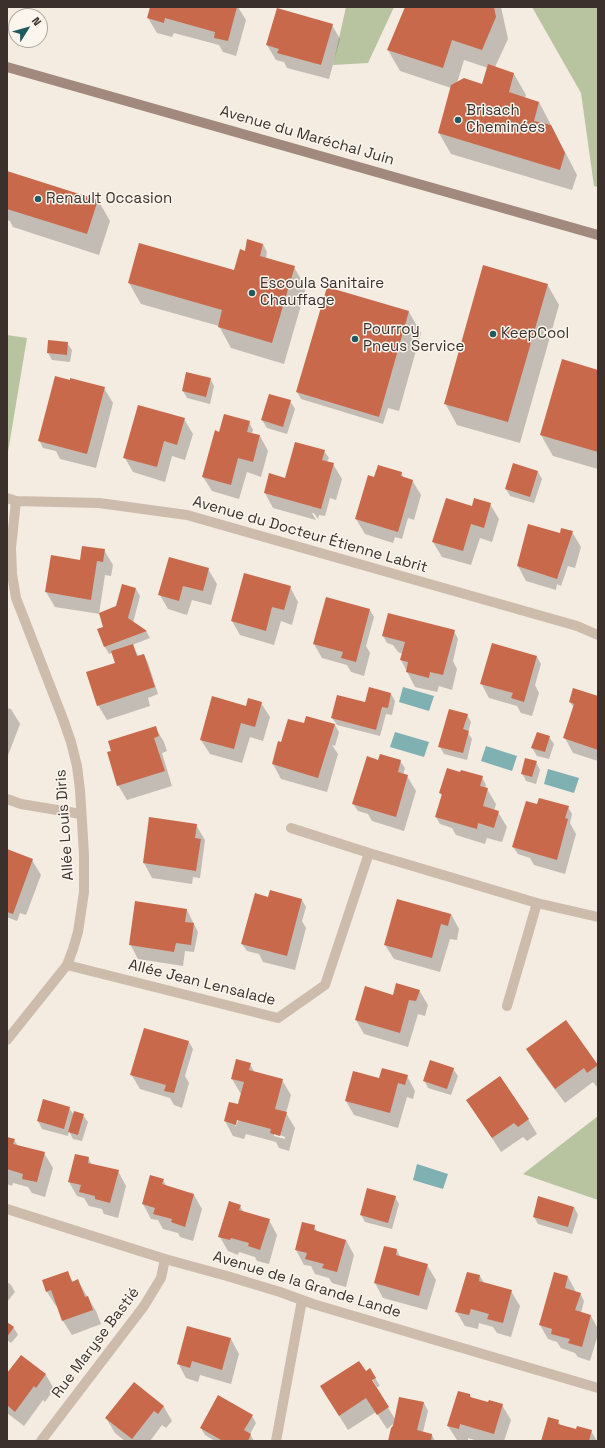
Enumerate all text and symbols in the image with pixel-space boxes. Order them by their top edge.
north arrow [8,8,48,48]
text: N [29,14,45,29]
place label: Brisach Cheminées [466,102,545,137]
street label: Avenue du Maréchal Juin [218,103,396,169]
marker: Brisach Cheminées [453,115,463,125]
place label: Renault Occasion [46,190,172,208]
marker: Renault Occasion [33,194,43,204]
place label: Escoula Sanitaire Chauffage [260,275,384,310]
marker: Escoula Sanitaire Chauffage [247,288,257,298]
place label: Pourroy Pneus Service [363,321,464,356]
place label: KeepCool [501,325,569,343]
marker: KeepCool [488,329,498,339]
marker: Pourroy Pneus Service [350,334,360,344]
street label: Avenue du Docteur Étienne Labrit [191,493,429,577]
street label: Allée Louis Diris [52,769,78,881]
street label: Allée Jean Lensalade [127,956,277,1010]
street label: Avenue de la Grande Lande [211,1248,403,1322]
street label: Rue Maryse Bastié [48,1284,144,1402]

